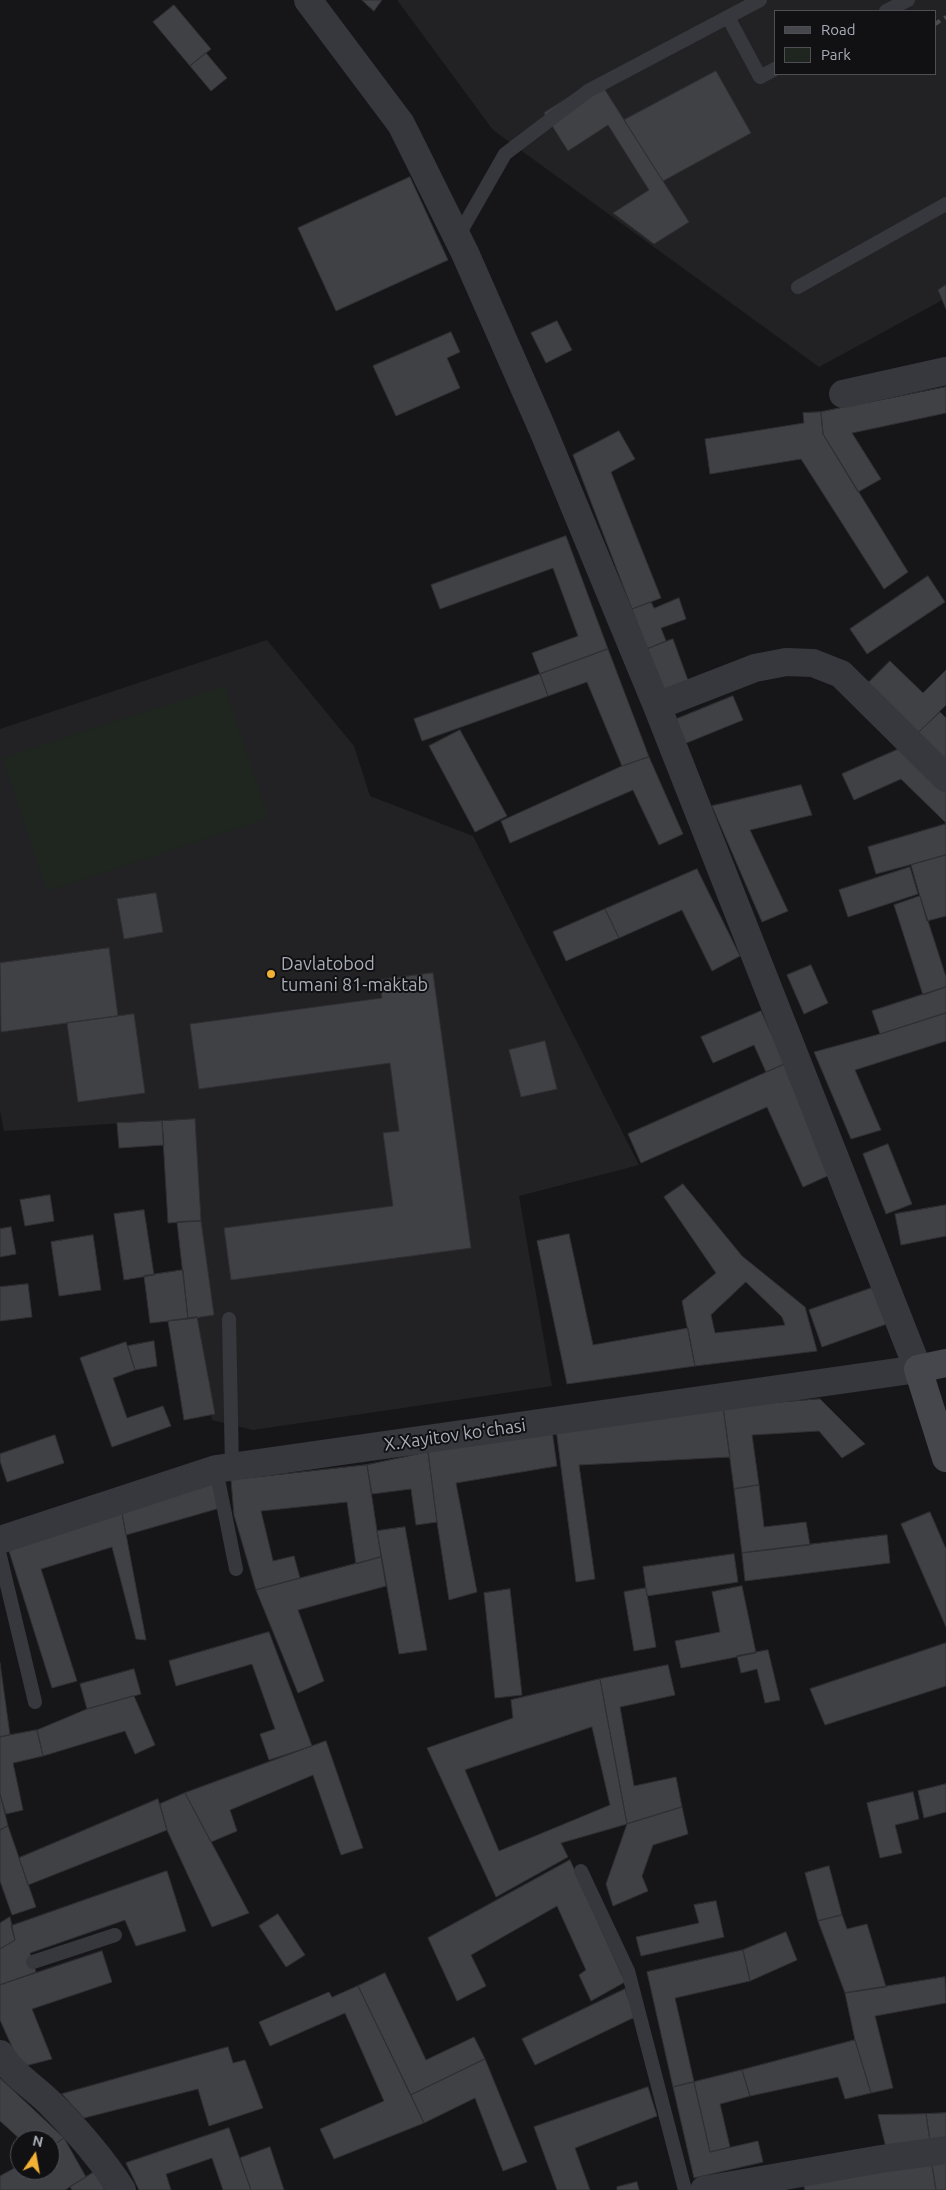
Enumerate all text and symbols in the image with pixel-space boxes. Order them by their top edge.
legend [774,10,936,75]
text: Road [821,21,856,38]
text: Park [821,46,851,63]
place label: Davlatobod tumani 81-maktab [281,953,428,996]
marker: Davlatobod tumani 81-maktab [265,968,277,980]
street label: X.Xayitov koʻchasi [383,1414,527,1456]
north arrow [10,2130,60,2180]
text: N [31,2132,45,2150]

